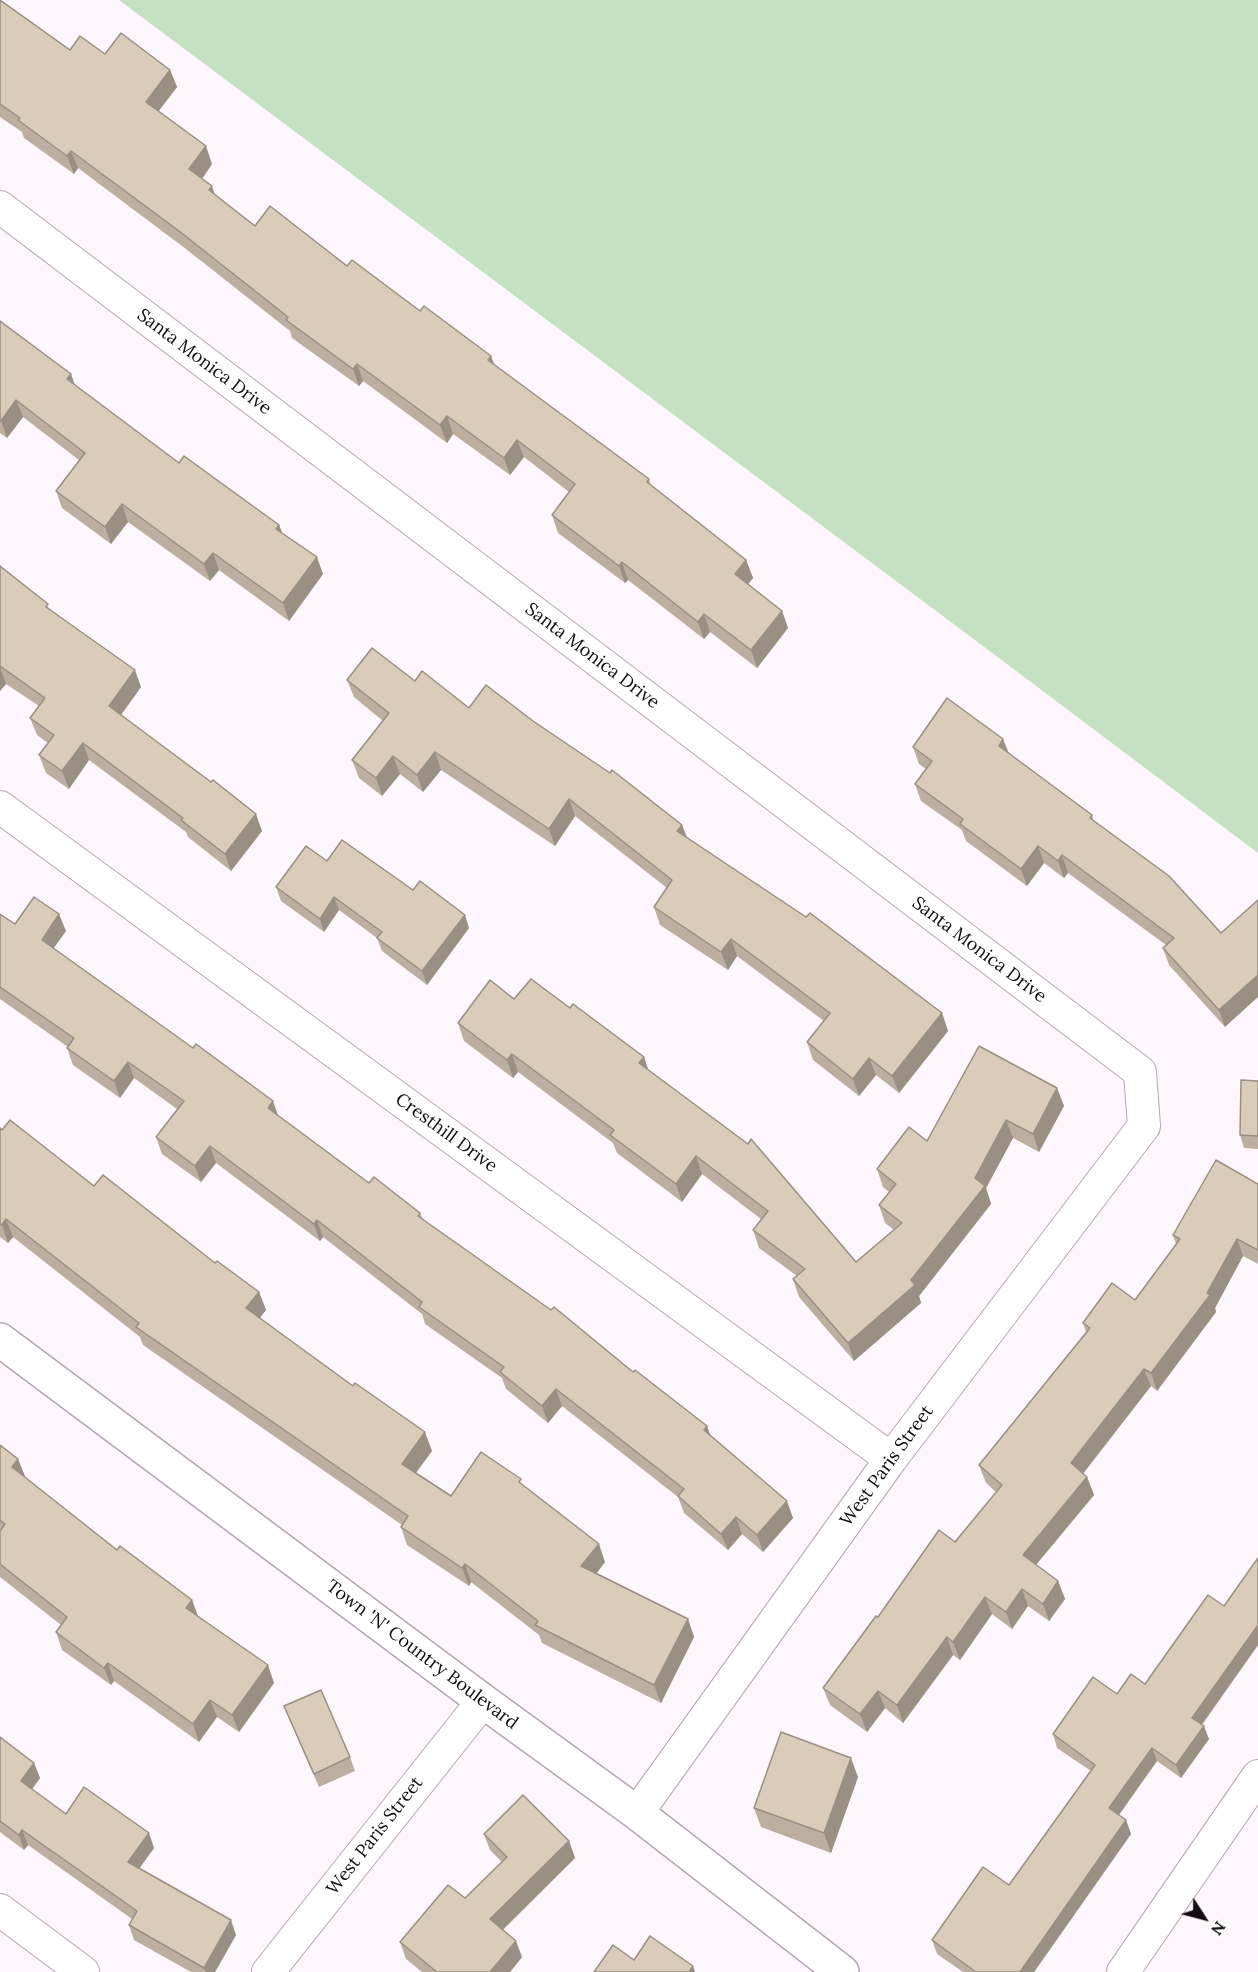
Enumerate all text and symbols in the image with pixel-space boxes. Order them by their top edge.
street label: Santa Monica Drive [133,304,275,420]
street label: Santa Monica Drive [521,598,663,714]
street label: Santa Monica Drive [908,892,1050,1008]
street label: Cresthill Drive [391,1089,501,1177]
street label: West Paris Street [836,1401,938,1531]
street label: Town 'N' Country Boulevard [322,1576,522,1734]
street label: West Paris Street [322,1773,428,1899]
north arrow [1174,1888,1234,1948]
text: N [1207,1918,1230,1939]

